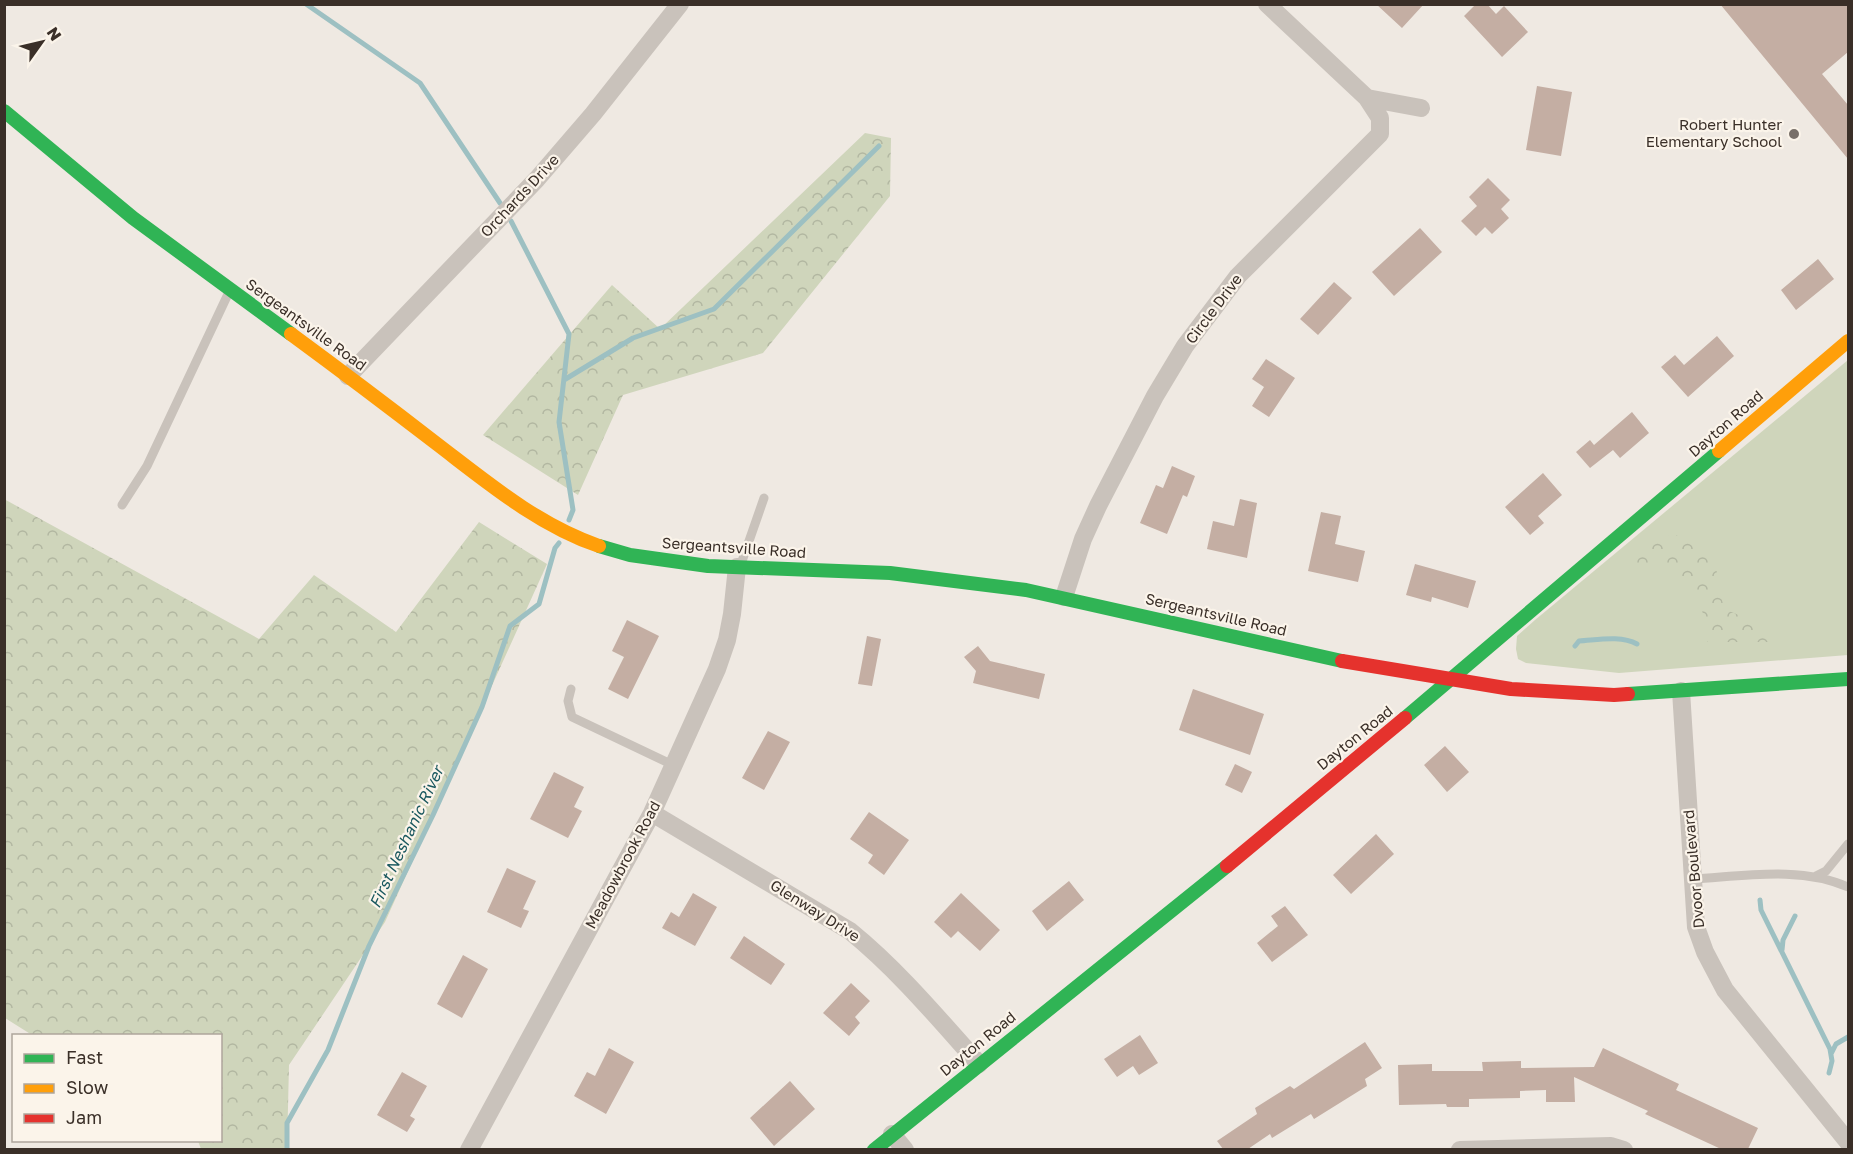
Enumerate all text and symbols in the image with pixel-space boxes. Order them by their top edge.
north arrow [12,12,72,72]
text: N [43,23,66,44]
place label: Robert Hunter Elementary School [1646,115,1782,150]
marker: Robert Hunter Elementary School [1787,127,1801,141]
street label: Orchards Drive [476,150,562,240]
street label: Circle Drive [1181,270,1245,347]
street label: Sergeantsville Road [243,274,370,374]
street label: Dayton Road [1685,386,1766,460]
street label: Sergeantsville Road [661,533,807,561]
street label: Sergeantsville Road [1144,589,1289,639]
street label: Dayton Road [1313,701,1396,773]
water label: First Neshanic River [364,761,449,911]
street label: Meadowbrook Road [581,798,663,932]
street label: Dvoor Boulevard [1679,809,1707,929]
street label: Glenway Drive [767,875,864,945]
street label: Dayton Road [936,1007,1019,1079]
legend [12,1034,222,1142]
text: Fast [66,1046,103,1068]
text: Slow [66,1076,109,1098]
text: Jam [66,1106,102,1128]

